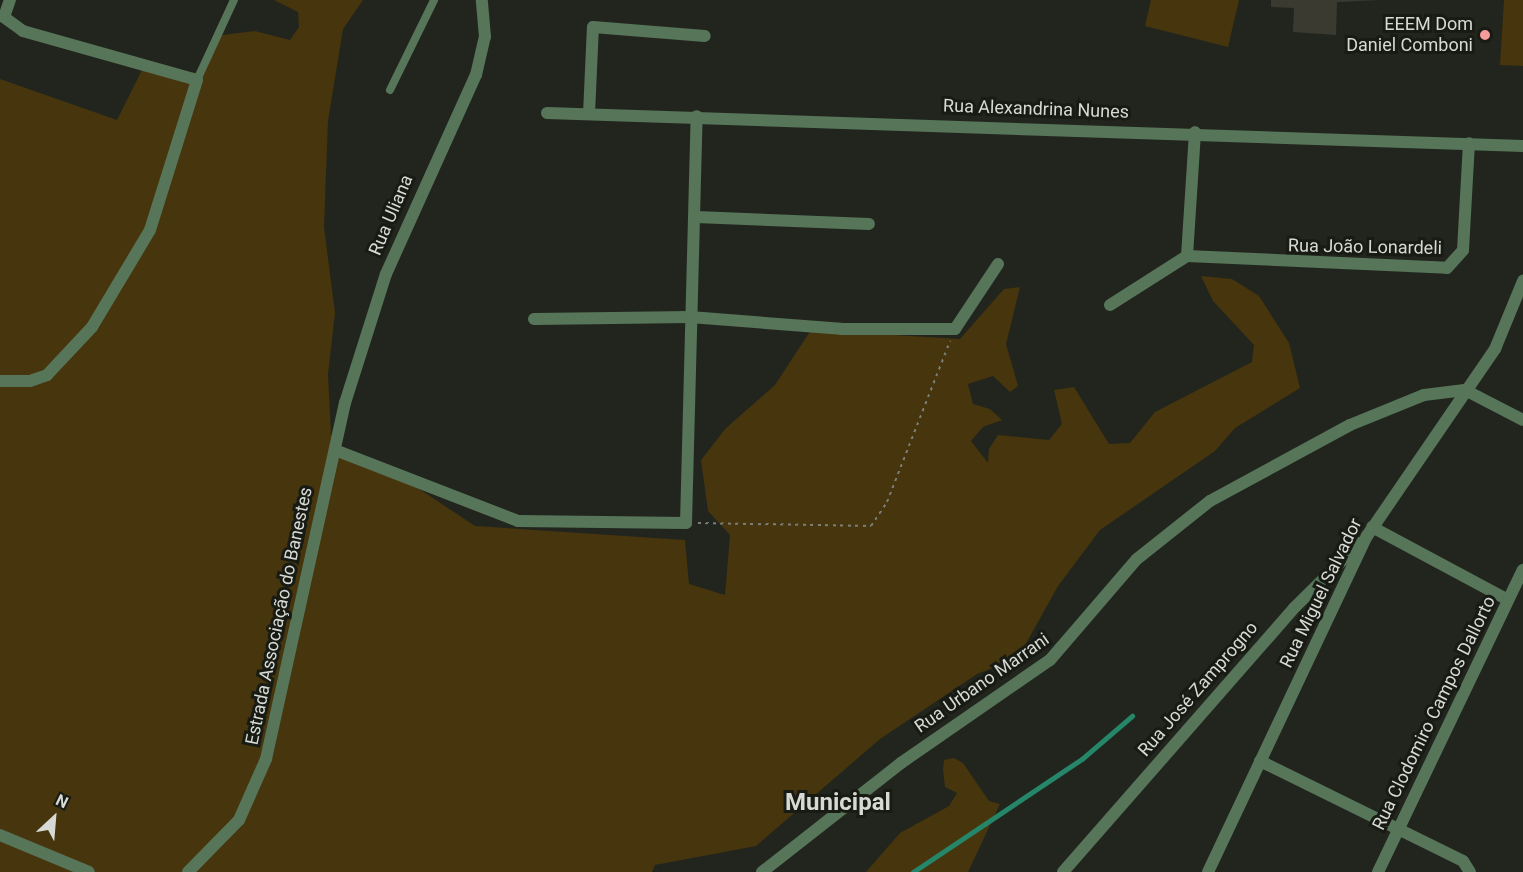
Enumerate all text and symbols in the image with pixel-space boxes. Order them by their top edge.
place label: EEEM Dom Daniel Comboni [1346,14,1473,57]
marker: EEEM Dom Daniel Comboni [1478,28,1492,42]
street label: Rua Alexandrina Nunes [943,95,1129,123]
street label: Rua Uliana [364,172,418,258]
street label: Rua João Lonardeli [1288,235,1442,259]
street label: Estrada Associação do Banestes [241,485,317,747]
street label: Rua Miguel Salvador [1275,515,1367,671]
street label: Rua Clodomiro Campos Dallorto [1368,593,1500,833]
street label: Rua José Zamprogno [1134,617,1262,761]
street label: Rua Urbano Marrani [911,629,1053,737]
north arrow [24,788,84,848]
district label: Municipal [785,789,891,817]
text: N [53,790,71,812]

